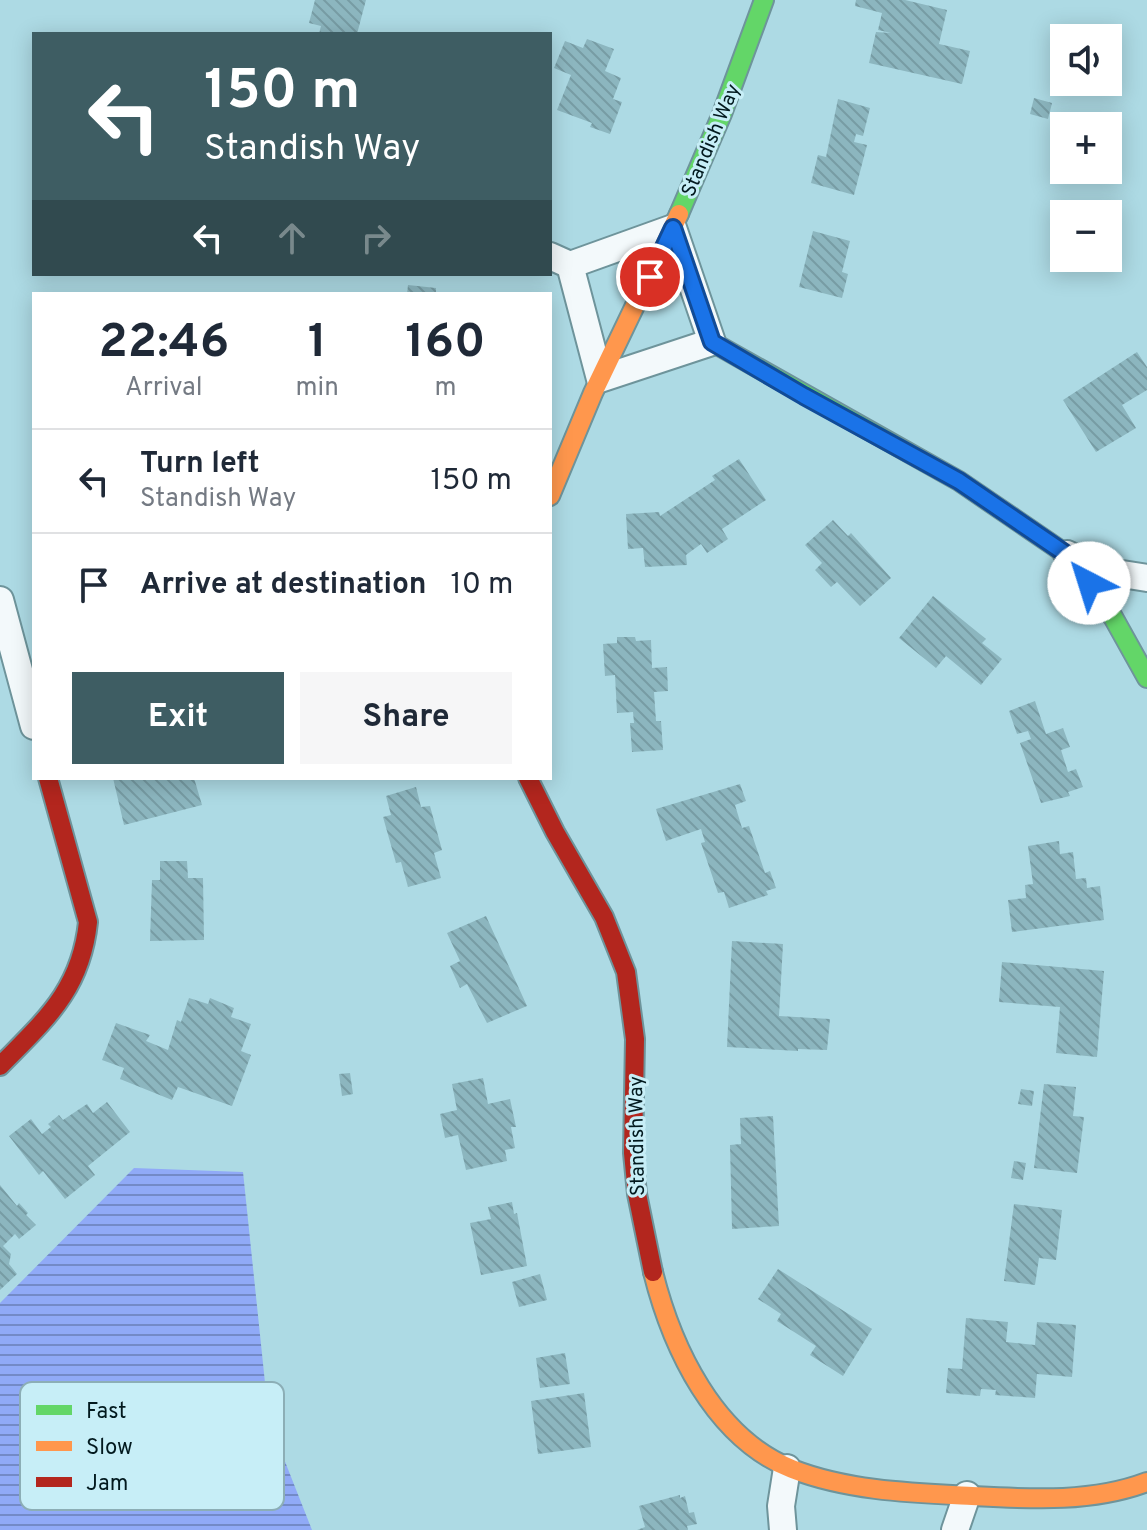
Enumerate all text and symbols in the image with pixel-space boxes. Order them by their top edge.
map controls [1050,24,1122,272]
button: sound [1050,24,1122,96]
text: 150 m [204,58,360,128]
icon: left [72,64,176,168]
street label: Standish Way [676,80,747,201]
button: + [1050,112,1122,184]
text: Standish Way [204,127,420,173]
button: − [1050,200,1122,272]
icon: left [186,216,230,260]
icon: ahead [270,216,314,260]
icon: right [354,216,398,260]
pin [616,243,684,311]
icon: arrive [628,255,672,299]
text: 22:46 [98,314,229,374]
text: 1 [308,314,327,374]
text: 160 [405,314,486,374]
text: Arrival [125,372,203,405]
text: min [296,372,339,405]
text: m [434,372,456,405]
text: Turn left [140,446,260,483]
icon: left [72,459,116,503]
text: 150 m [431,463,512,500]
text: Standish Way [140,483,296,516]
position arrow [1047,541,1131,625]
icon: arrive [72,563,116,607]
text: Arrive at destination [140,567,426,604]
text: 10 m [450,567,513,604]
button: Exit [72,672,284,764]
button: Share [300,672,512,764]
street label: Standish Way [624,1076,652,1196]
legend [20,1382,284,1510]
text: Fast [86,1399,127,1426]
text: Slow [86,1435,133,1462]
text: Jam [86,1471,129,1498]

